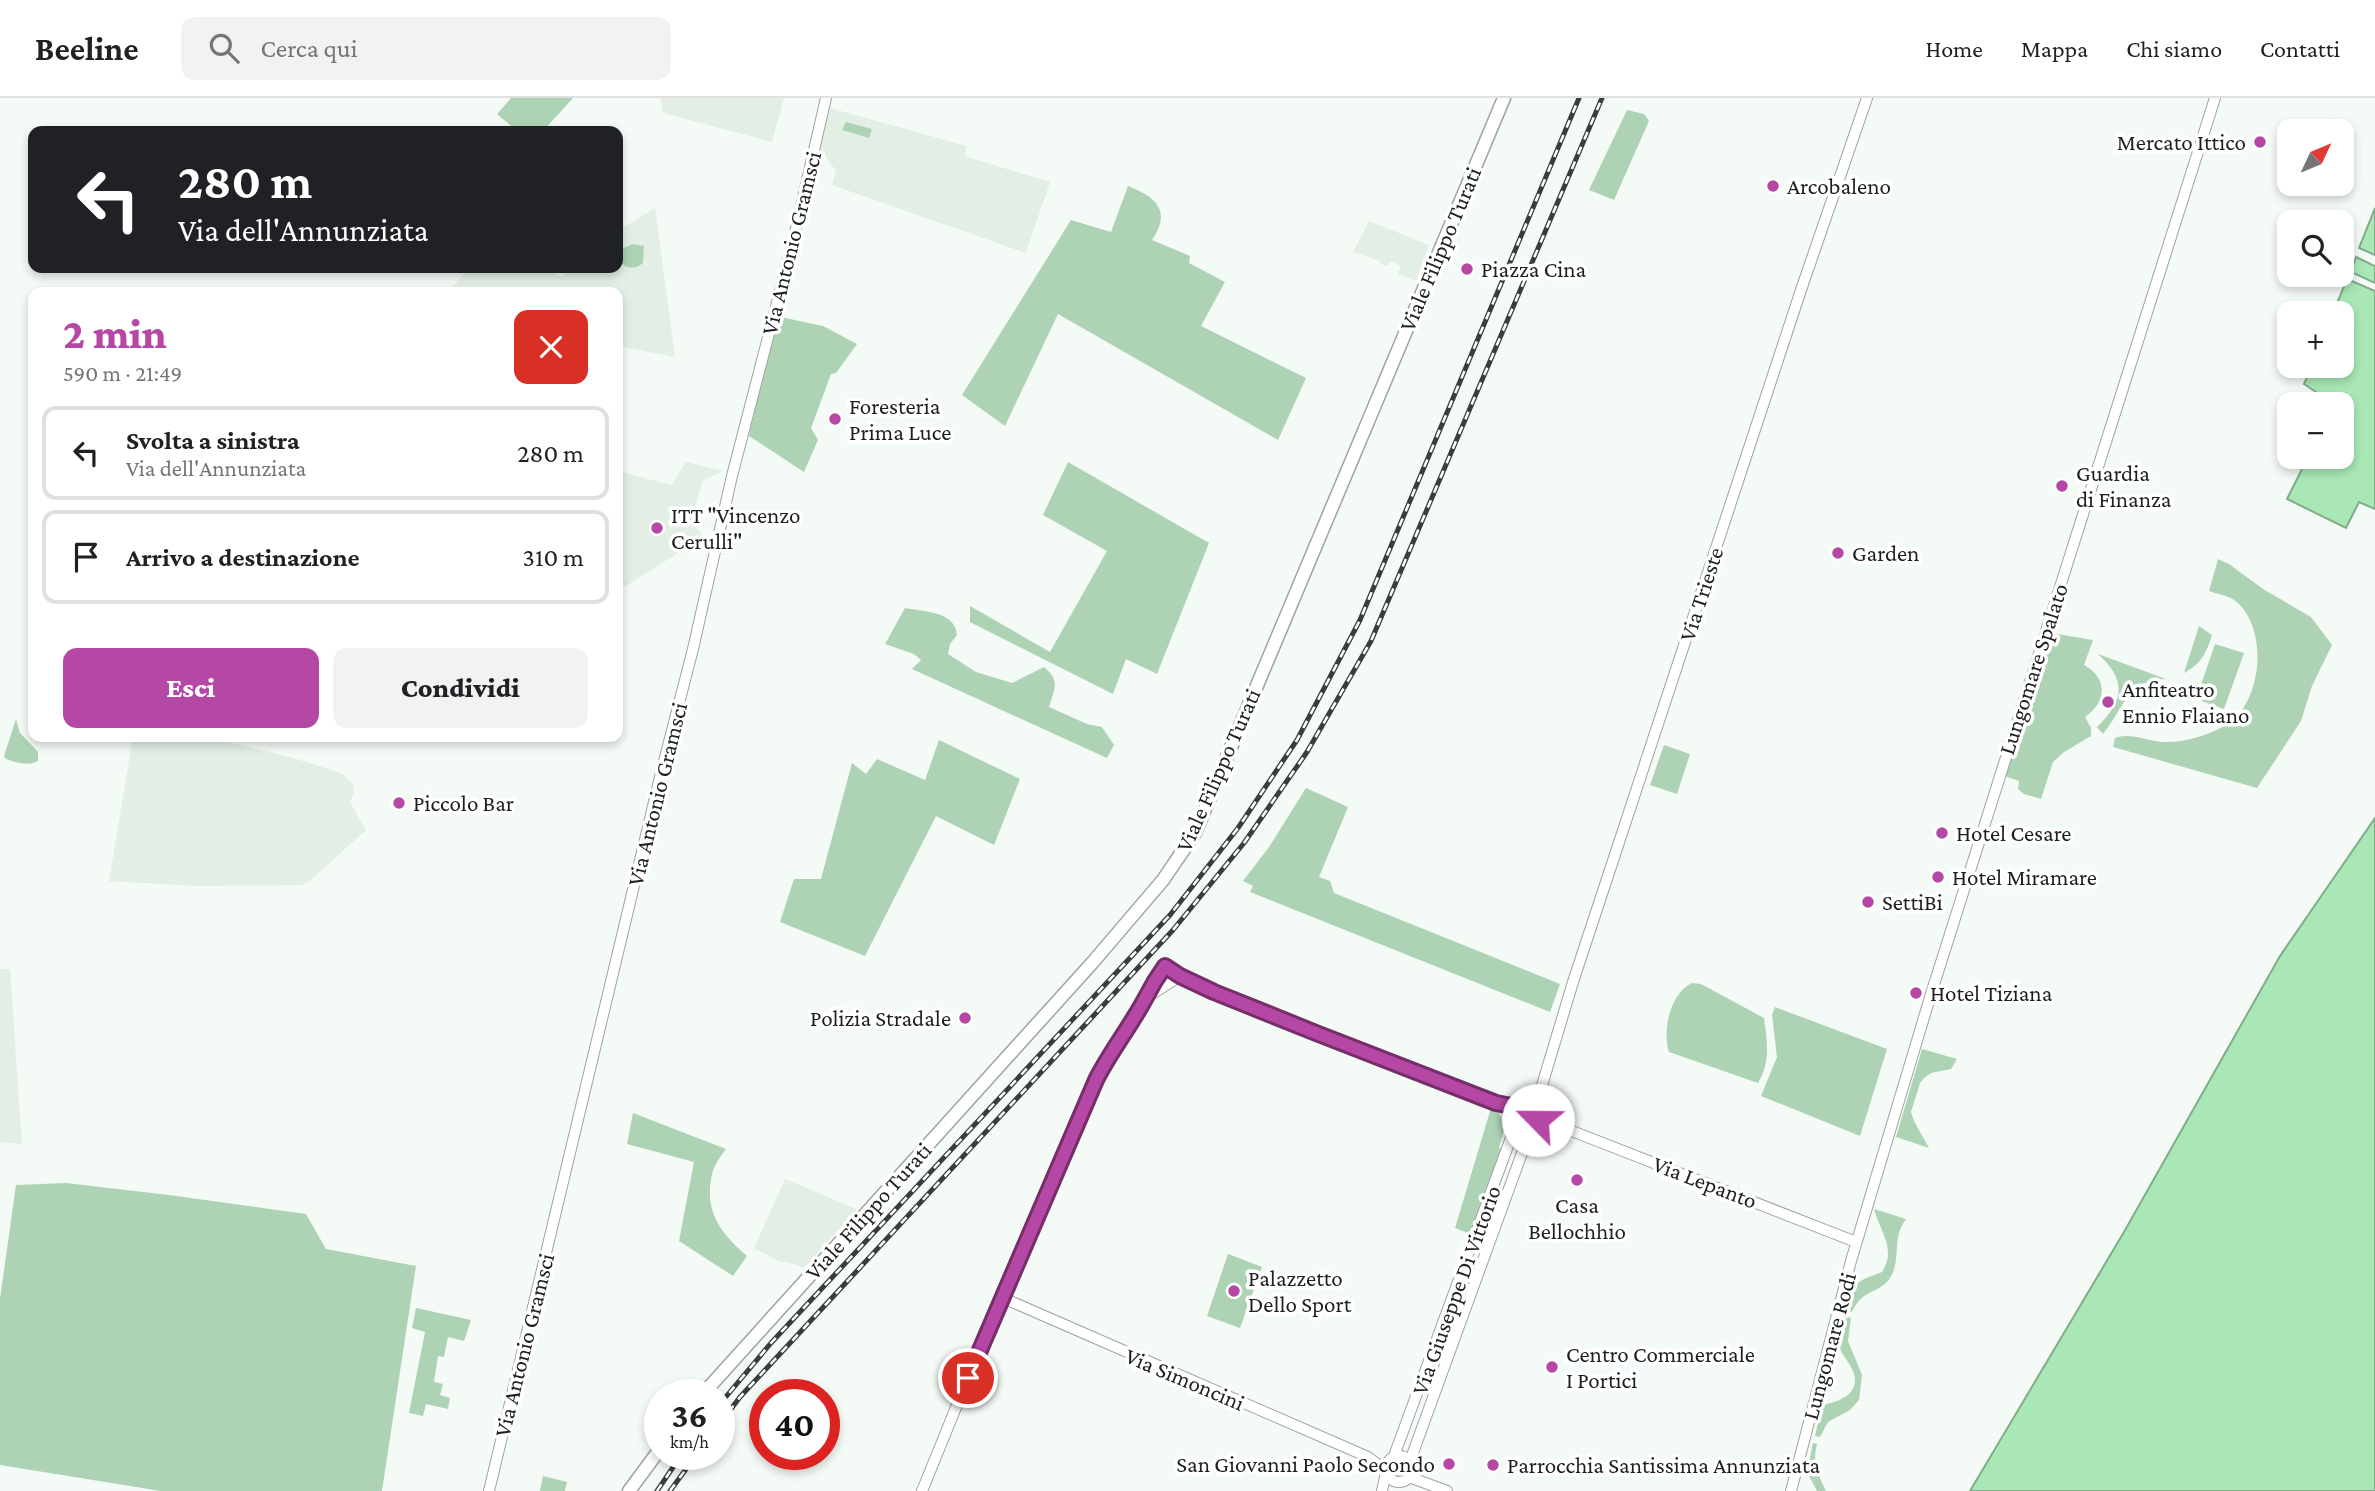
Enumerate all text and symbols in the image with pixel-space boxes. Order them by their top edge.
search box [181,17,671,80]
icon: search [205,29,243,67]
text: Beeline [35,30,139,67]
text: Cerca qui [261,34,357,63]
text: Home [1925,35,1983,62]
text: Mappa [2021,35,2088,62]
text: Chi siamo [2126,35,2222,62]
text: Contatti [2260,35,2340,62]
north arrow [2277,119,2354,196]
map controls [2277,119,2354,469]
place label: Mercato Ittico [2117,129,2246,155]
marker: Mercato Ittico [2252,134,2268,150]
street label: Via Antonio Gramsci [756,149,826,337]
icon: left [63,154,154,245]
text: 280 m [178,154,312,209]
street label: Viale Filippo Turati [1394,163,1486,335]
place label: Arcobaleno [1787,173,1891,199]
marker: Arcobaleno [1765,178,1781,194]
button: search [2277,210,2354,287]
text: Via dell'Annunziata [178,212,429,248]
place label: Piazza Cina [1481,256,1587,282]
marker: Piazza Cina [1459,261,1475,277]
button: + [2277,301,2354,378]
text: 2 min [63,310,167,357]
button: close [514,310,588,384]
text: 590 m · 21:49 [63,360,182,386]
button: − [2277,392,2354,469]
place label: Foresteria Prima Luce [849,393,951,445]
marker: Foresteria Prima Luce [827,411,843,427]
text: Svolta a sinistra [126,426,300,455]
icon: left [67,434,105,472]
text: 280 m [517,439,584,468]
text: Via dell'Annunziata [126,455,306,481]
place label: Guardia di Finanza [2076,460,2172,512]
marker: Guardia di Finanza [2054,478,2070,494]
place label: ITT "Vincenzo Cerulli" [671,502,801,554]
marker: ITT "Vincenzo Cerulli" [649,520,665,536]
icon: arrive [67,538,105,576]
place label: Garden [1852,540,1919,566]
text: Arrivo a destinazione [126,543,360,572]
text: 310 m [523,543,584,572]
street label: Via Trieste [1674,544,1728,644]
marker: Garden [1830,545,1846,561]
street label: Lungomare Spalato [1993,580,2073,758]
button: Esci [63,648,319,728]
button: Condividi [333,648,588,728]
place label: Anfiteatro Ennio Flaiano [2122,676,2249,728]
street label: Viale Filippo Turati [1170,684,1266,856]
marker: Anfiteatro Ennio Flaiano [2100,694,2116,710]
street label: Via Antonio Gramsci [622,700,692,888]
place label: Piccolo Bar [413,790,514,816]
marker: Piccolo Bar [391,795,407,811]
place label: Hotel Cesare [1956,820,2071,846]
marker: Hotel Cesare [1934,825,1950,841]
place label: Hotel Miramare [1952,864,2097,890]
marker: Hotel Miramare [1930,869,1946,885]
place label: SettiBi [1882,889,1943,915]
marker: SettiBi [1860,894,1876,910]
place label: Hotel Tiziana [1930,980,2053,1006]
marker: Hotel Tiziana [1908,985,1924,1001]
place label: Polizia Stradale [810,1005,951,1031]
marker: Polizia Stradale [957,1010,973,1026]
position arrow [1501,1083,1575,1157]
street label: Viale Filippo Turati [800,1137,936,1285]
street label: Via Lepanto [1649,1150,1761,1214]
marker: Casa Bellochhio [1569,1172,1585,1188]
street label: Via Giuseppe Di Vittorio [1406,1182,1506,1398]
place label: Casa Bellochhio [1528,1192,1626,1244]
street label: Via Antonio Gramsci [489,1251,559,1439]
place label: Palazzetto Dello Sport [1248,1265,1352,1317]
street label: Lungomare Rodi [1797,1269,1861,1423]
marker: Palazzetto Dello Sport [1226,1283,1242,1299]
place label: Centro Commerciale I Portici [1566,1341,1755,1393]
street label: Via Simoncini [1122,1342,1248,1416]
pin [938,1348,998,1408]
icon: arrive [949,1359,987,1397]
marker: Centro Commerciale I Portici [1544,1359,1560,1375]
speed limit sign: 40 [749,1379,840,1470]
text: 36 [671,1396,708,1435]
text: km/h [670,1432,709,1452]
place label: San Giovanni Paolo Secondo [1176,1451,1435,1477]
place label: Parrocchia Santissima Annunziata [1507,1452,1820,1478]
marker: San Giovanni Paolo Secondo [1441,1456,1457,1472]
marker: Parrocchia Santissima Annunziata [1485,1457,1501,1473]

